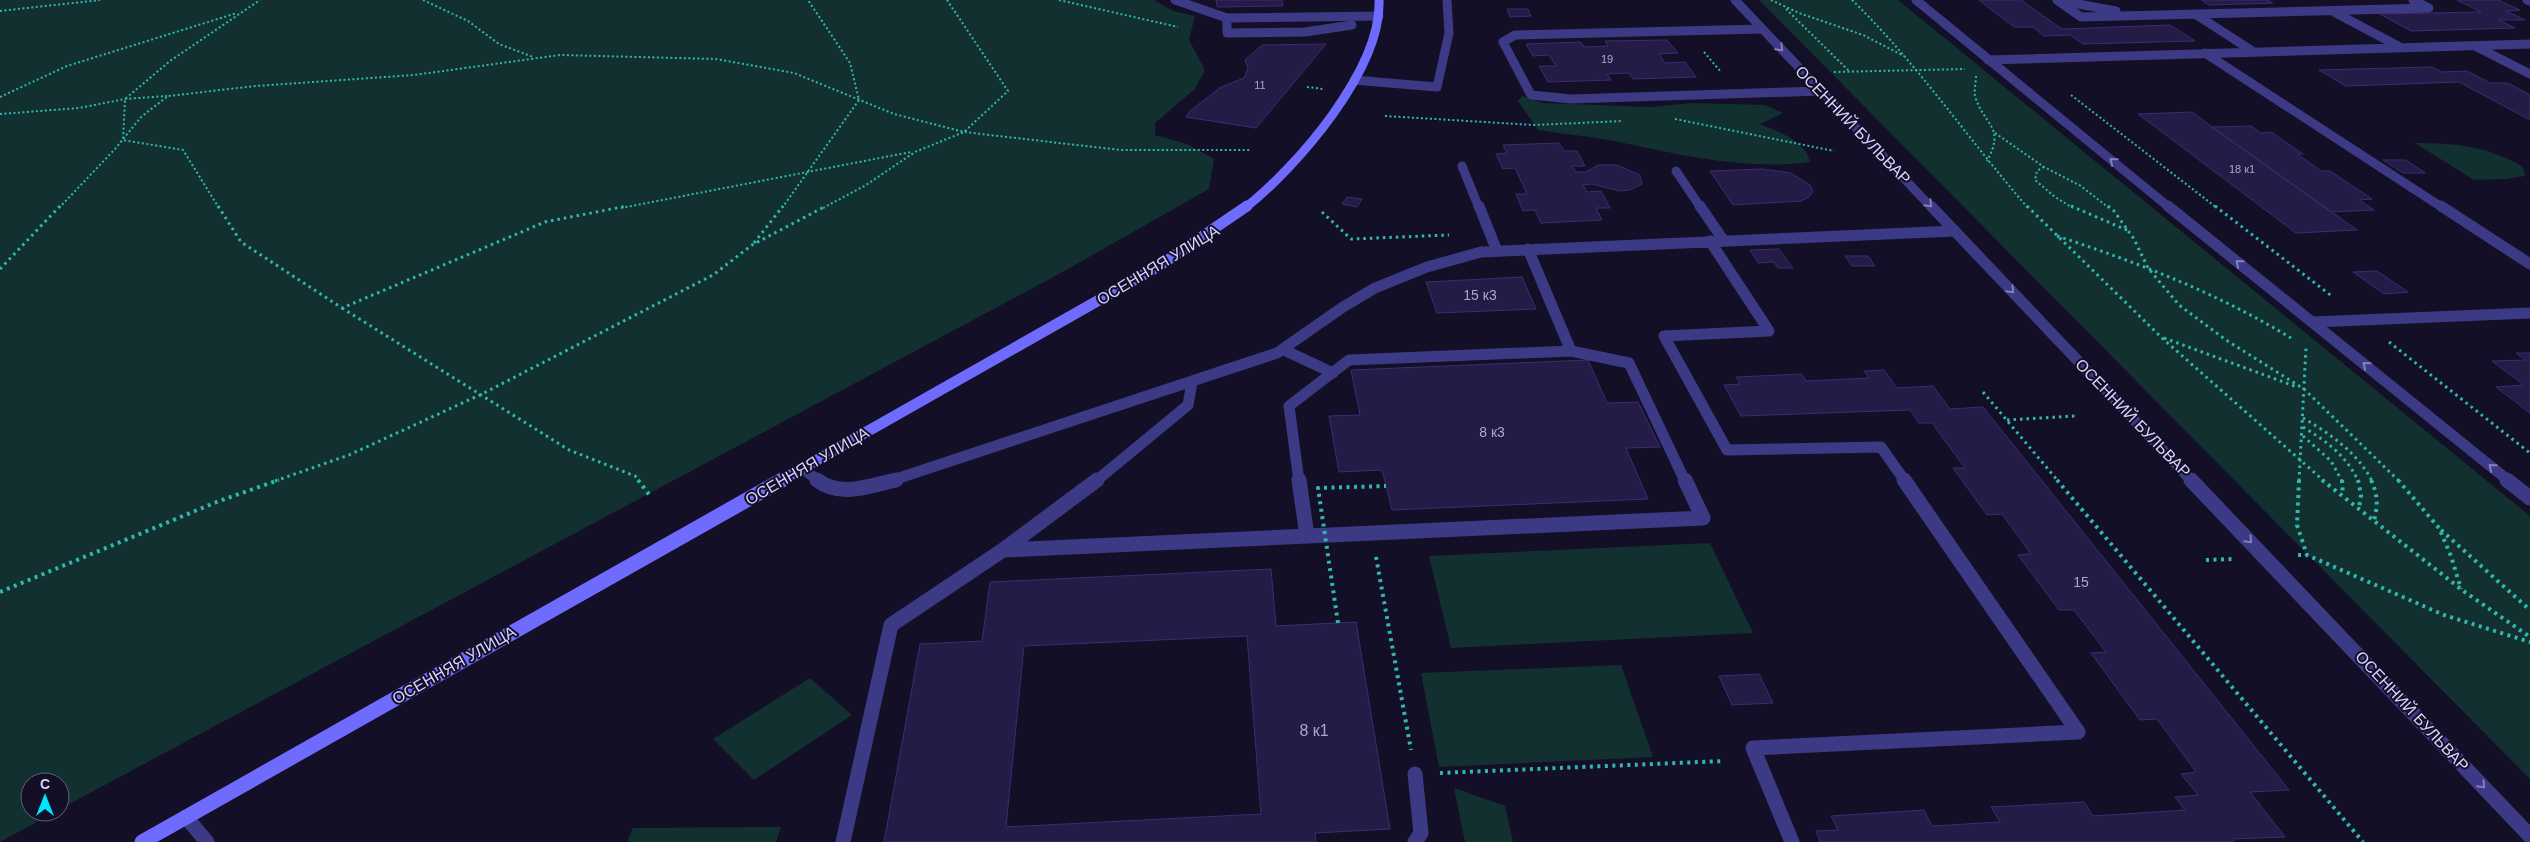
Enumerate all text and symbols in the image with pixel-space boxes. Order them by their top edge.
one-way arrow [1774,42,1783,51]
house number: 19 [1601,53,1613,65]
street label: ОСЕННИЙ БУЛЬВАР [1792,62,1915,188]
house number: 11 [1254,79,1266,91]
one-way arrow [2109,158,2118,167]
house number: 18 к1 [2229,163,2255,175]
one-way arrow [1923,198,1932,207]
street label: ОСЕННЯЯ УЛИЦА [1094,222,1222,308]
one-way arrow [2236,259,2245,268]
one-way arrow [2005,284,2014,293]
house number: 15 к3 [1463,287,1497,303]
street label: ОСЕННИЙ БУЛЬВАР [2072,355,2195,481]
one-way arrow [2363,362,2372,370]
street label: ОСЕННЯЯ УЛИЦА [742,424,872,508]
house number: 8 к3 [1479,424,1505,440]
one-way arrow [2489,465,2498,473]
one-way arrow [2243,534,2252,543]
house number: 15 [2073,574,2089,590]
street label: ОСЕННЯЯ УЛИЦА [389,623,519,707]
street label: ОСЕННИЙ БУЛЬВАР [2352,647,2473,774]
house number: 8 к1 [1299,722,1329,739]
north arrow [20,772,70,822]
text: С [40,776,50,792]
one-way arrow [2476,780,2485,789]

